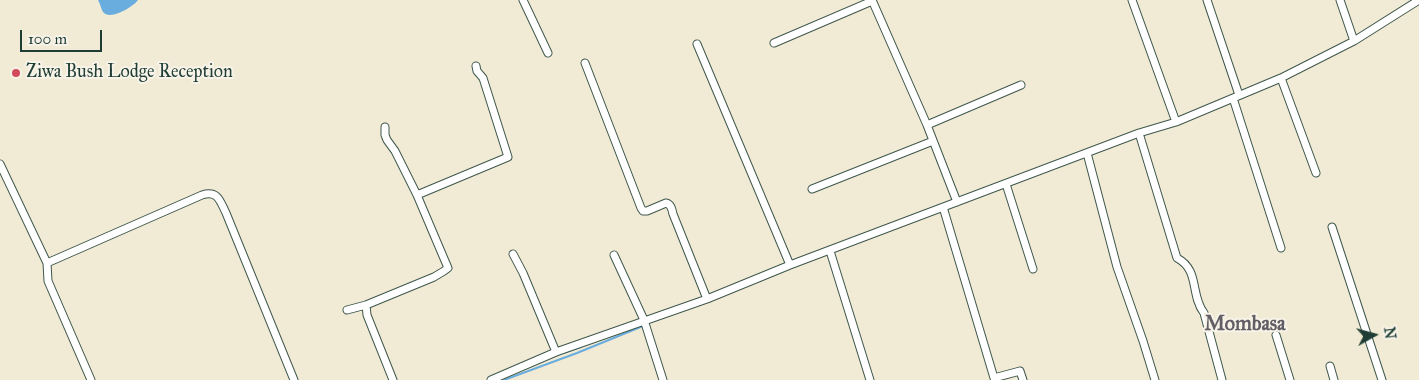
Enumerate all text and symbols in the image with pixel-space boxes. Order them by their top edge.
scale bar [22,20,105,52]
text: 100 m [28,30,67,48]
place label: Ziwa Bush Lodge Reception [26,62,233,84]
marker: Ziwa Bush Lodge Reception [10,67,22,79]
north arrow [1349,310,1399,360]
district label: Mombasa [1204,313,1286,337]
text: N [1380,326,1399,340]

